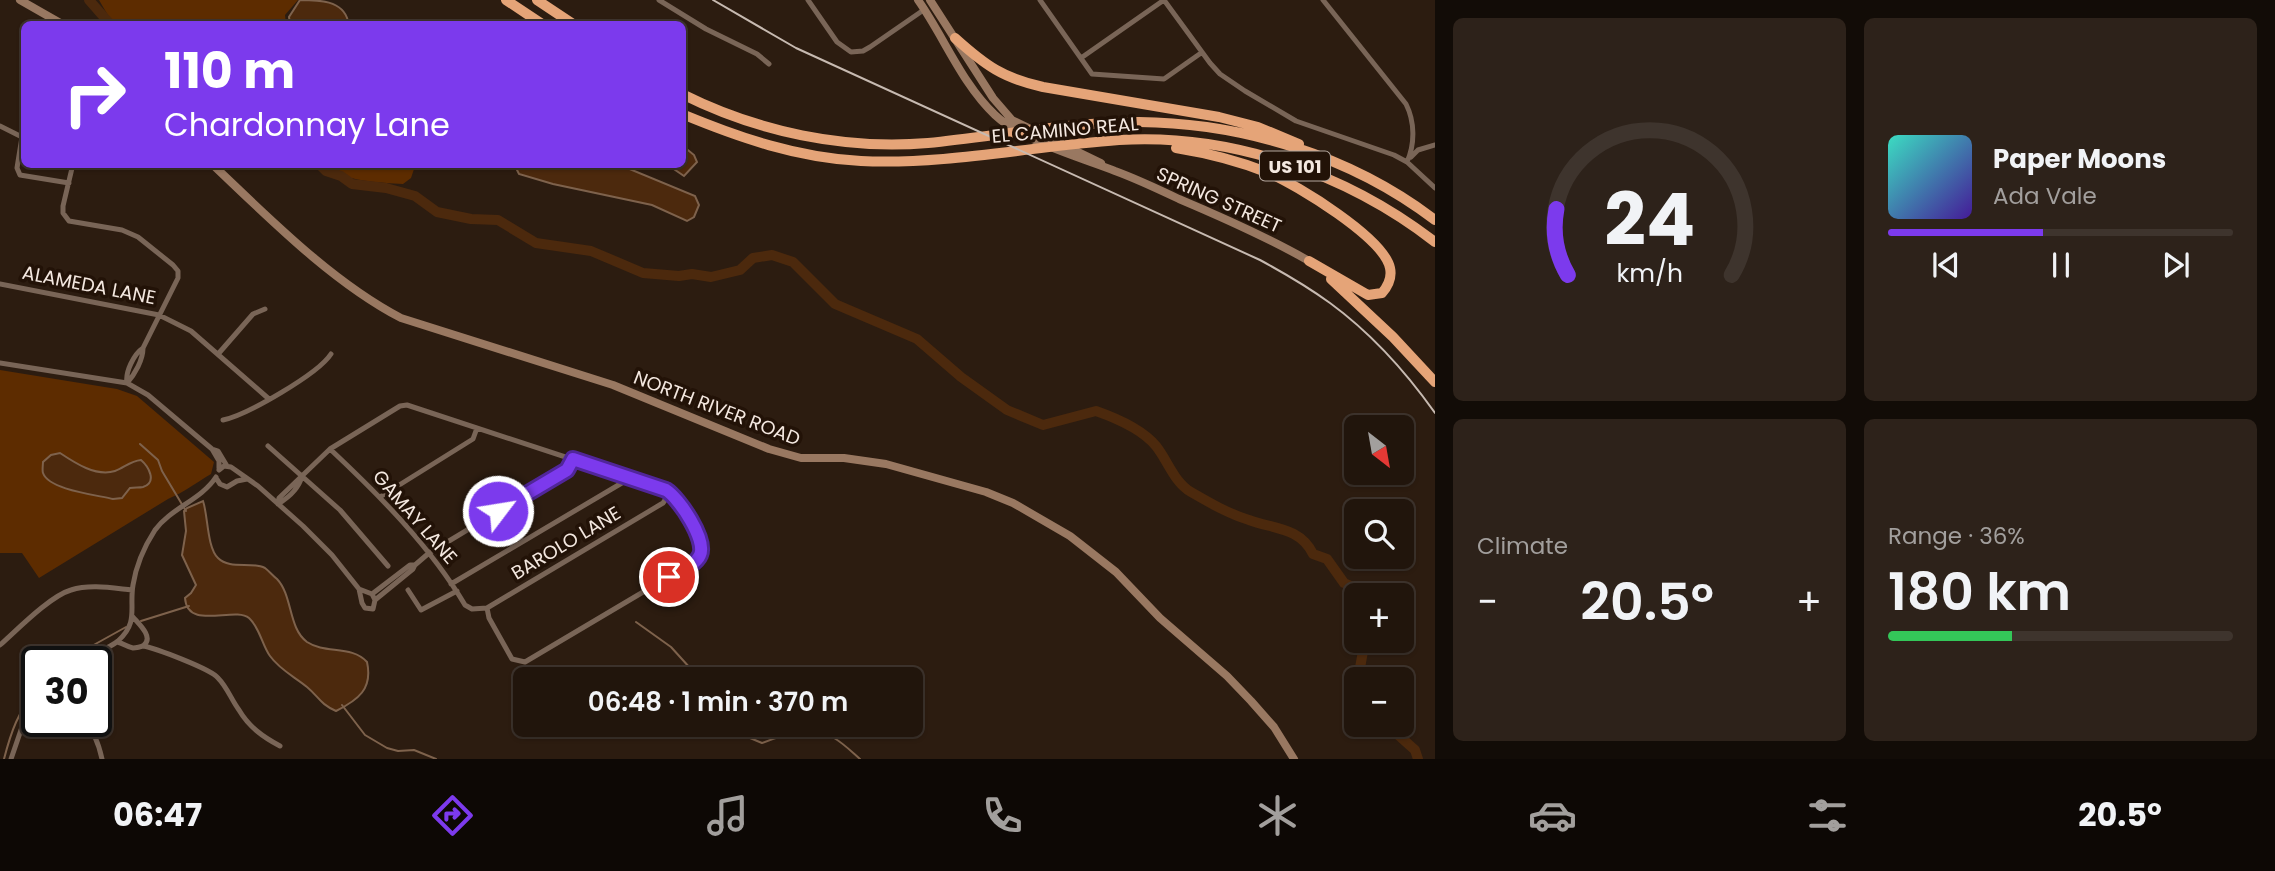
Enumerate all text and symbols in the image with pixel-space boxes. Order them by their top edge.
text: 110 m [164,37,295,105]
icon: right [49,49,140,140]
text: Chardonnay Lane [164,102,450,147]
street label: EL CAMINO REAL [990,110,1140,150]
text: Paper Moons [1993,141,2166,177]
road number: US 101 [1260,152,1330,181]
street label: SPRING STREET [1152,160,1286,240]
text: 24 [1604,170,1695,271]
text: Ada Vale [1993,180,2097,212]
icon: previous [1927,246,1965,284]
icon: pause [2042,246,2080,284]
icon: next [2157,246,2195,284]
text: km/h [1616,256,1683,291]
street label: ALAMEDA LANE [20,259,158,311]
street label: NORTH RIVER ROAD [630,364,804,452]
north arrow [1344,415,1414,485]
map controls [1344,415,1414,737]
street label: GAMAY LANE [366,464,464,570]
position arrow [461,474,535,548]
button: search [1344,499,1414,569]
street label: BAROLO LANE [506,500,626,586]
text: Range · 36% [1888,520,2025,552]
text: Climate [1477,530,1568,562]
pin [639,547,699,607]
text: 180 km [1888,555,2071,628]
icon: arrive [650,558,688,596]
text: 20.5° [1580,565,1714,638]
text: − [1477,575,1498,628]
text: + [1796,575,1822,628]
button: + [1344,583,1414,653]
speed limit sign: 30 [21,646,112,737]
button: − [1344,667,1414,737]
text: 06:48 · 1 min · 370 m [588,684,848,720]
icon: directions [428,791,477,840]
icon: music [703,791,752,840]
icon: phone [978,791,1027,840]
icon: climate [1253,791,1302,840]
icon: car [1528,791,1577,840]
icon: filters [1803,791,1852,840]
text: 06:47 [113,792,202,837]
text: 20.5° [2078,792,2162,837]

